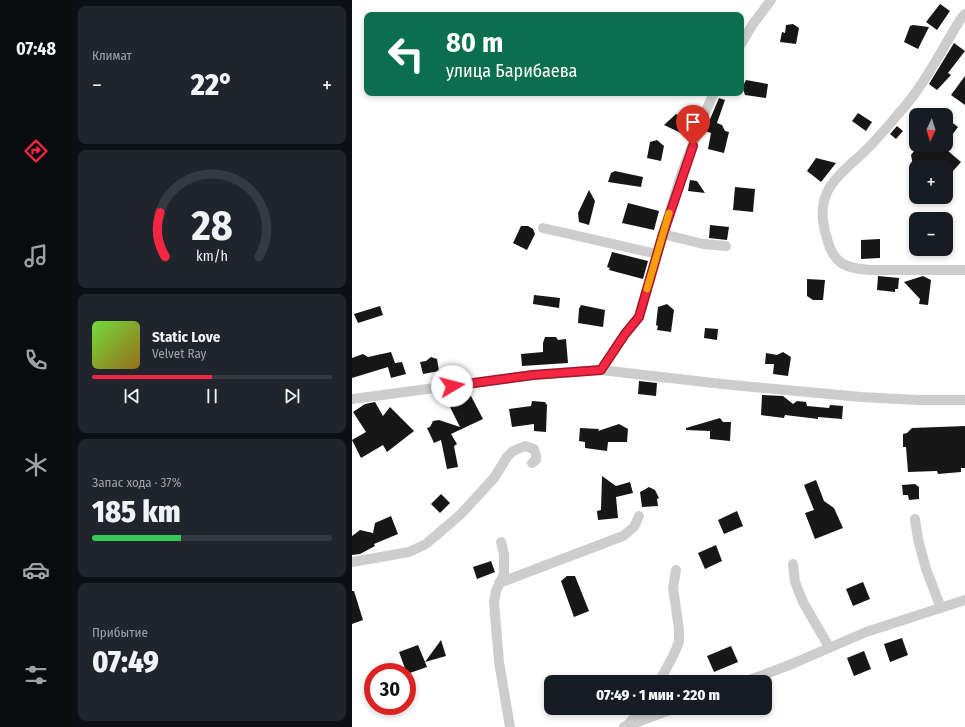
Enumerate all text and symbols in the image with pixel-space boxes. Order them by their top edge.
text: 80 m [446,26,503,59]
icon: left [380,28,432,80]
text: 07:48 [16,38,56,60]
text: Климат [92,48,132,63]
text: улица Барибаева [446,60,577,82]
text: 22° [191,67,233,103]
text: − [92,72,102,99]
text: + [322,72,332,99]
pin [676,105,710,146]
north arrow [909,108,953,152]
map controls [909,108,953,256]
icon: arrive [682,111,704,133]
icon: directions [22,137,50,165]
button: + [909,160,953,204]
text: 28 [190,201,233,251]
button: − [909,212,953,256]
icon: music [22,242,50,270]
text: km/h [196,248,228,265]
text: Static Love [152,328,220,346]
icon: phone [22,346,50,374]
text: Velvet Ray [152,346,206,361]
position arrow [431,365,473,407]
icon: previous [121,385,143,407]
icon: pause [201,385,223,407]
icon: next [281,385,303,407]
icon: climate [22,451,50,479]
text: Запас хода · 37% [92,475,181,490]
text: 185 km [92,494,181,530]
icon: car [22,556,50,584]
text: Прибытие [92,625,148,640]
text: 07:49 [92,644,159,680]
icon: filters [22,661,50,689]
speed limit sign: 30 [364,663,416,715]
text: 07:49 · 1 мин · 220 m [596,686,720,704]

